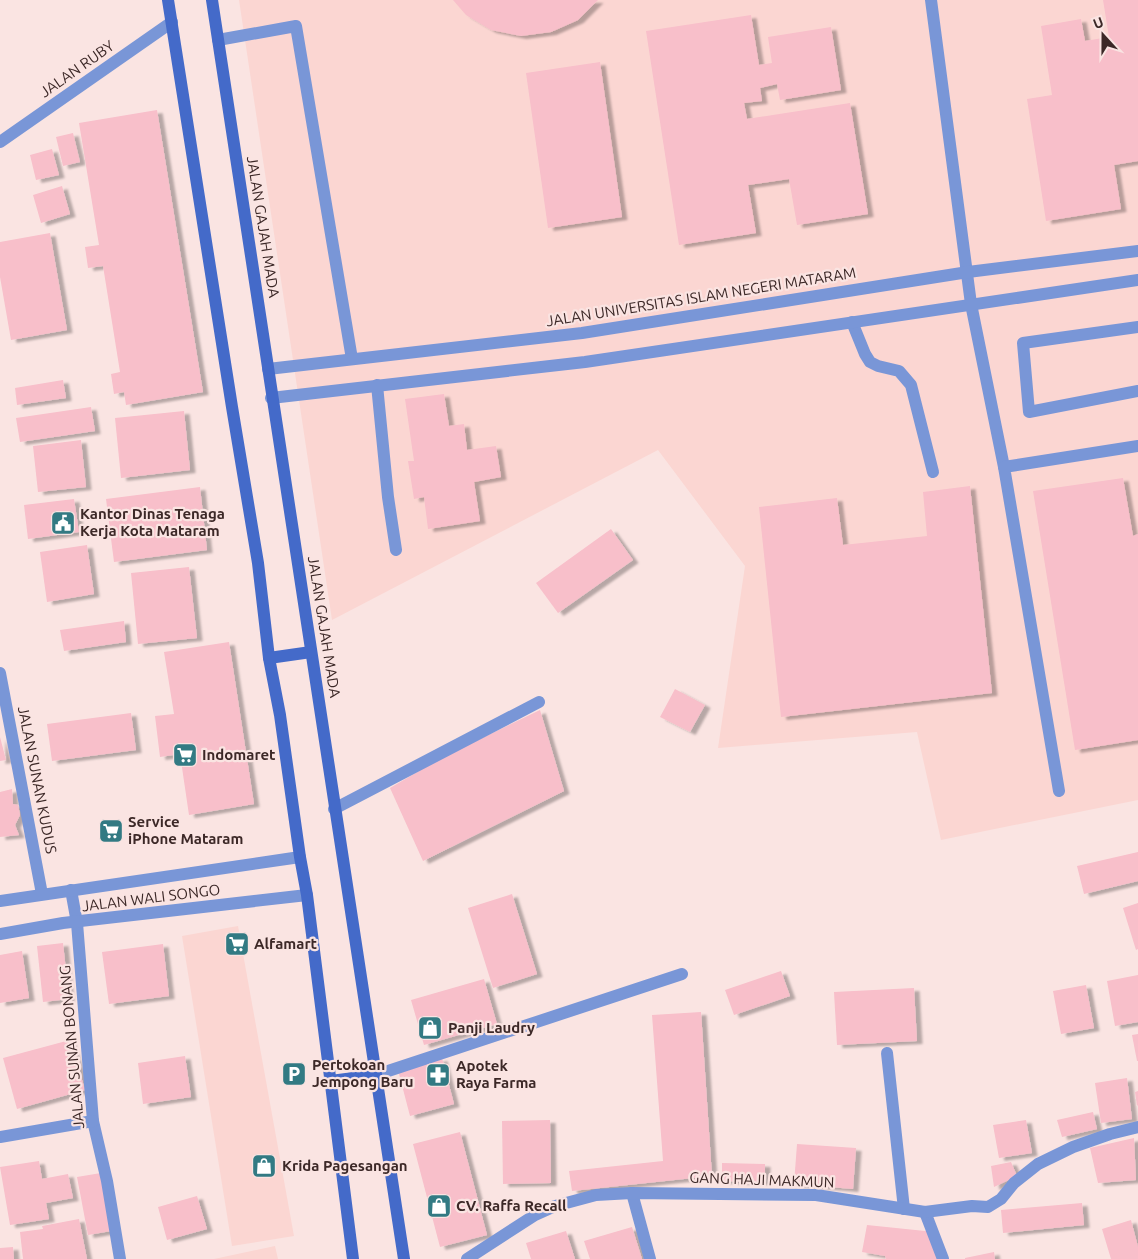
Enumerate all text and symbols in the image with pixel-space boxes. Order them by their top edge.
north arrow [1078,10,1128,60]
text: U [1091,14,1106,32]
street label: JALAN RUBY [36,37,117,100]
street label: JALAN GAJAH MADA [244,155,283,299]
street label: JALAN UNIVERSITAS ISLAM NEGERI MATARAM [545,264,857,329]
place label: Kantor Dinas Tenaga Kerja Kota Mataram [80,505,225,539]
public building icon: Kantor Dinas Tenaga Kerja Kota Mataram [50,510,76,536]
street label: JALAN GAJAH MADA [305,555,344,699]
street label: JALAN SUNAN KUDUS [15,705,60,855]
supermarket icon: Indomaret [172,742,198,768]
place label: Indomaret [202,746,276,763]
place label: Service iPhone Mataram [128,813,243,847]
supermarket icon: Service iPhone Mataram [98,818,124,844]
street label: JALAN WALI SONGO [81,881,221,914]
supermarket icon: Alfamart [224,931,250,957]
place label: Alfamart [254,935,318,952]
street label: JALAN SUNAN BONANG [56,965,87,1129]
shop icon: Panji Laudry [417,1015,443,1041]
place label: Panji Laudry [448,1019,535,1036]
place label: Pertokoan Jempong Baru [312,1056,414,1090]
place label: Apotek Raya Farma [456,1057,537,1091]
parking icon: Pertokoan Jempong Baru [281,1061,307,1087]
pharmacy icon: Apotek Raya Farma [425,1062,451,1088]
shop icon: Krida Pagesangan [251,1153,277,1179]
place label: Krida Pagesangan [282,1157,408,1174]
street label: GANG HAJI MAKMUN [689,1168,835,1191]
shop icon: CV. Raffa Recall [426,1193,452,1219]
place label: CV. Raffa Recall [456,1197,567,1214]

